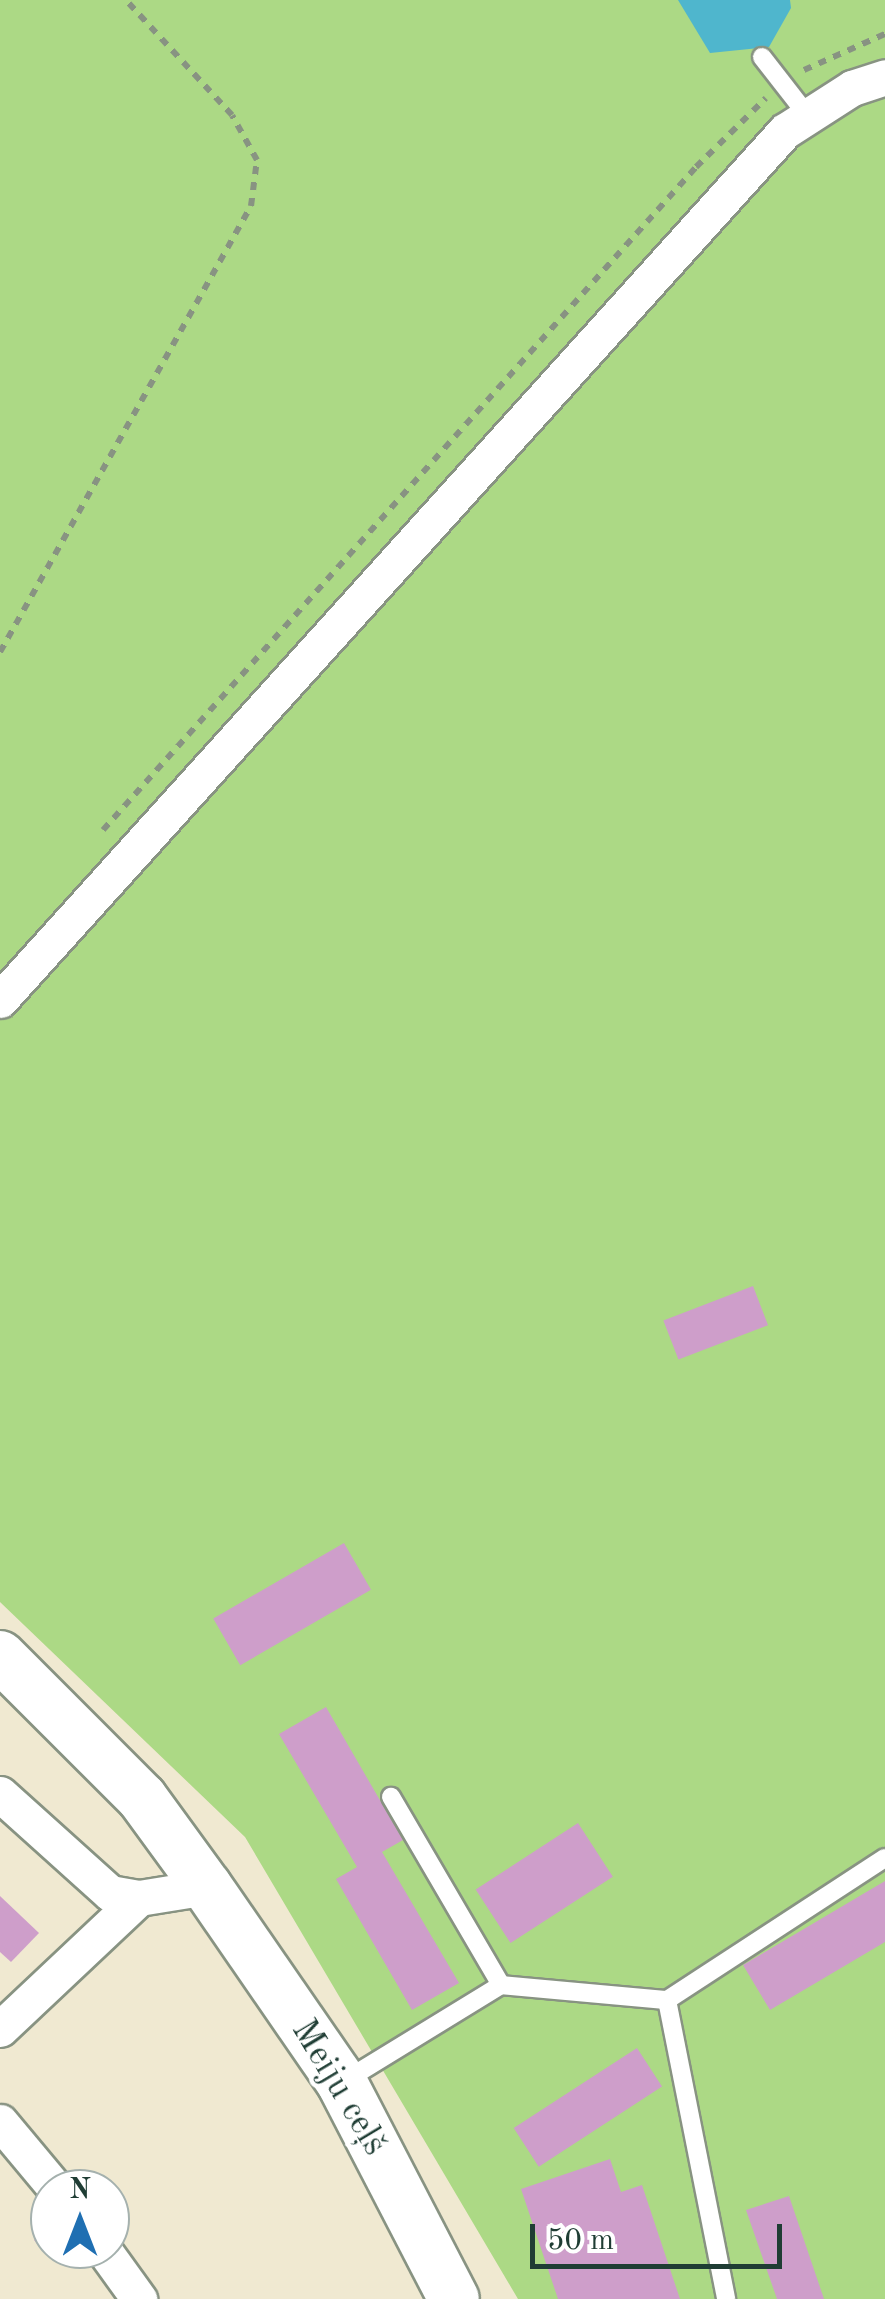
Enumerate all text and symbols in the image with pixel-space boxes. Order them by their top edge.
street label: Meiju ceļš [281,2013,395,2163]
north arrow [30,2169,130,2269]
text: N [69,2177,91,2205]
scale bar [535,2204,788,2266]
text: 50 m [547,2226,614,2256]

